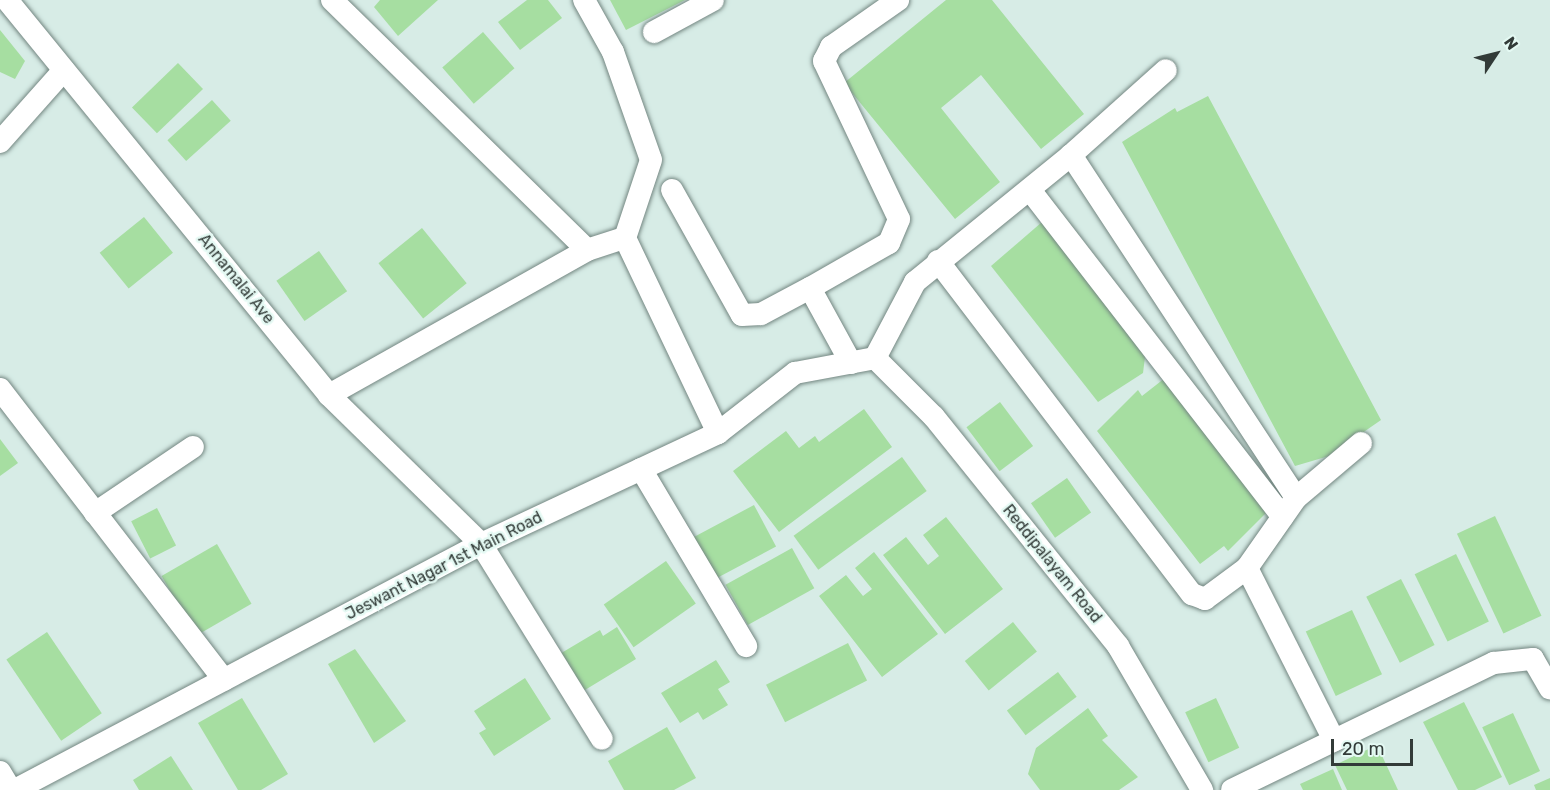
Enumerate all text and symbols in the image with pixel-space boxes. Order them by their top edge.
north arrow [1466,24,1526,84]
text: N [1500,33,1522,54]
street label: Annamalai Ave [194,230,278,328]
street label: Reddipalayam Road [998,501,1106,627]
street label: Jeswant Nagar 1st Main Road [342,508,546,624]
scale bar [1334,727,1416,765]
text: 20 m [1342,738,1384,760]

